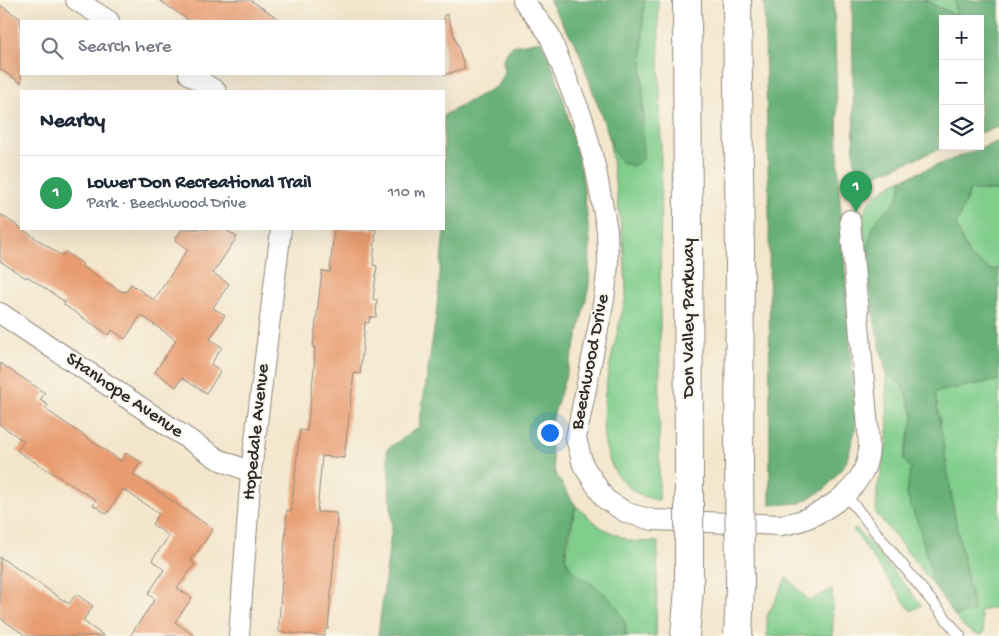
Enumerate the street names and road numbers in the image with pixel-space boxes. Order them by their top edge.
street label: Don Valley Parkway [678,237,701,400]
street label: Beechwood Drive [566,292,615,433]
street label: Stanhope Avenue [61,348,187,444]
street label: Hopedale Avenue [238,362,276,501]

